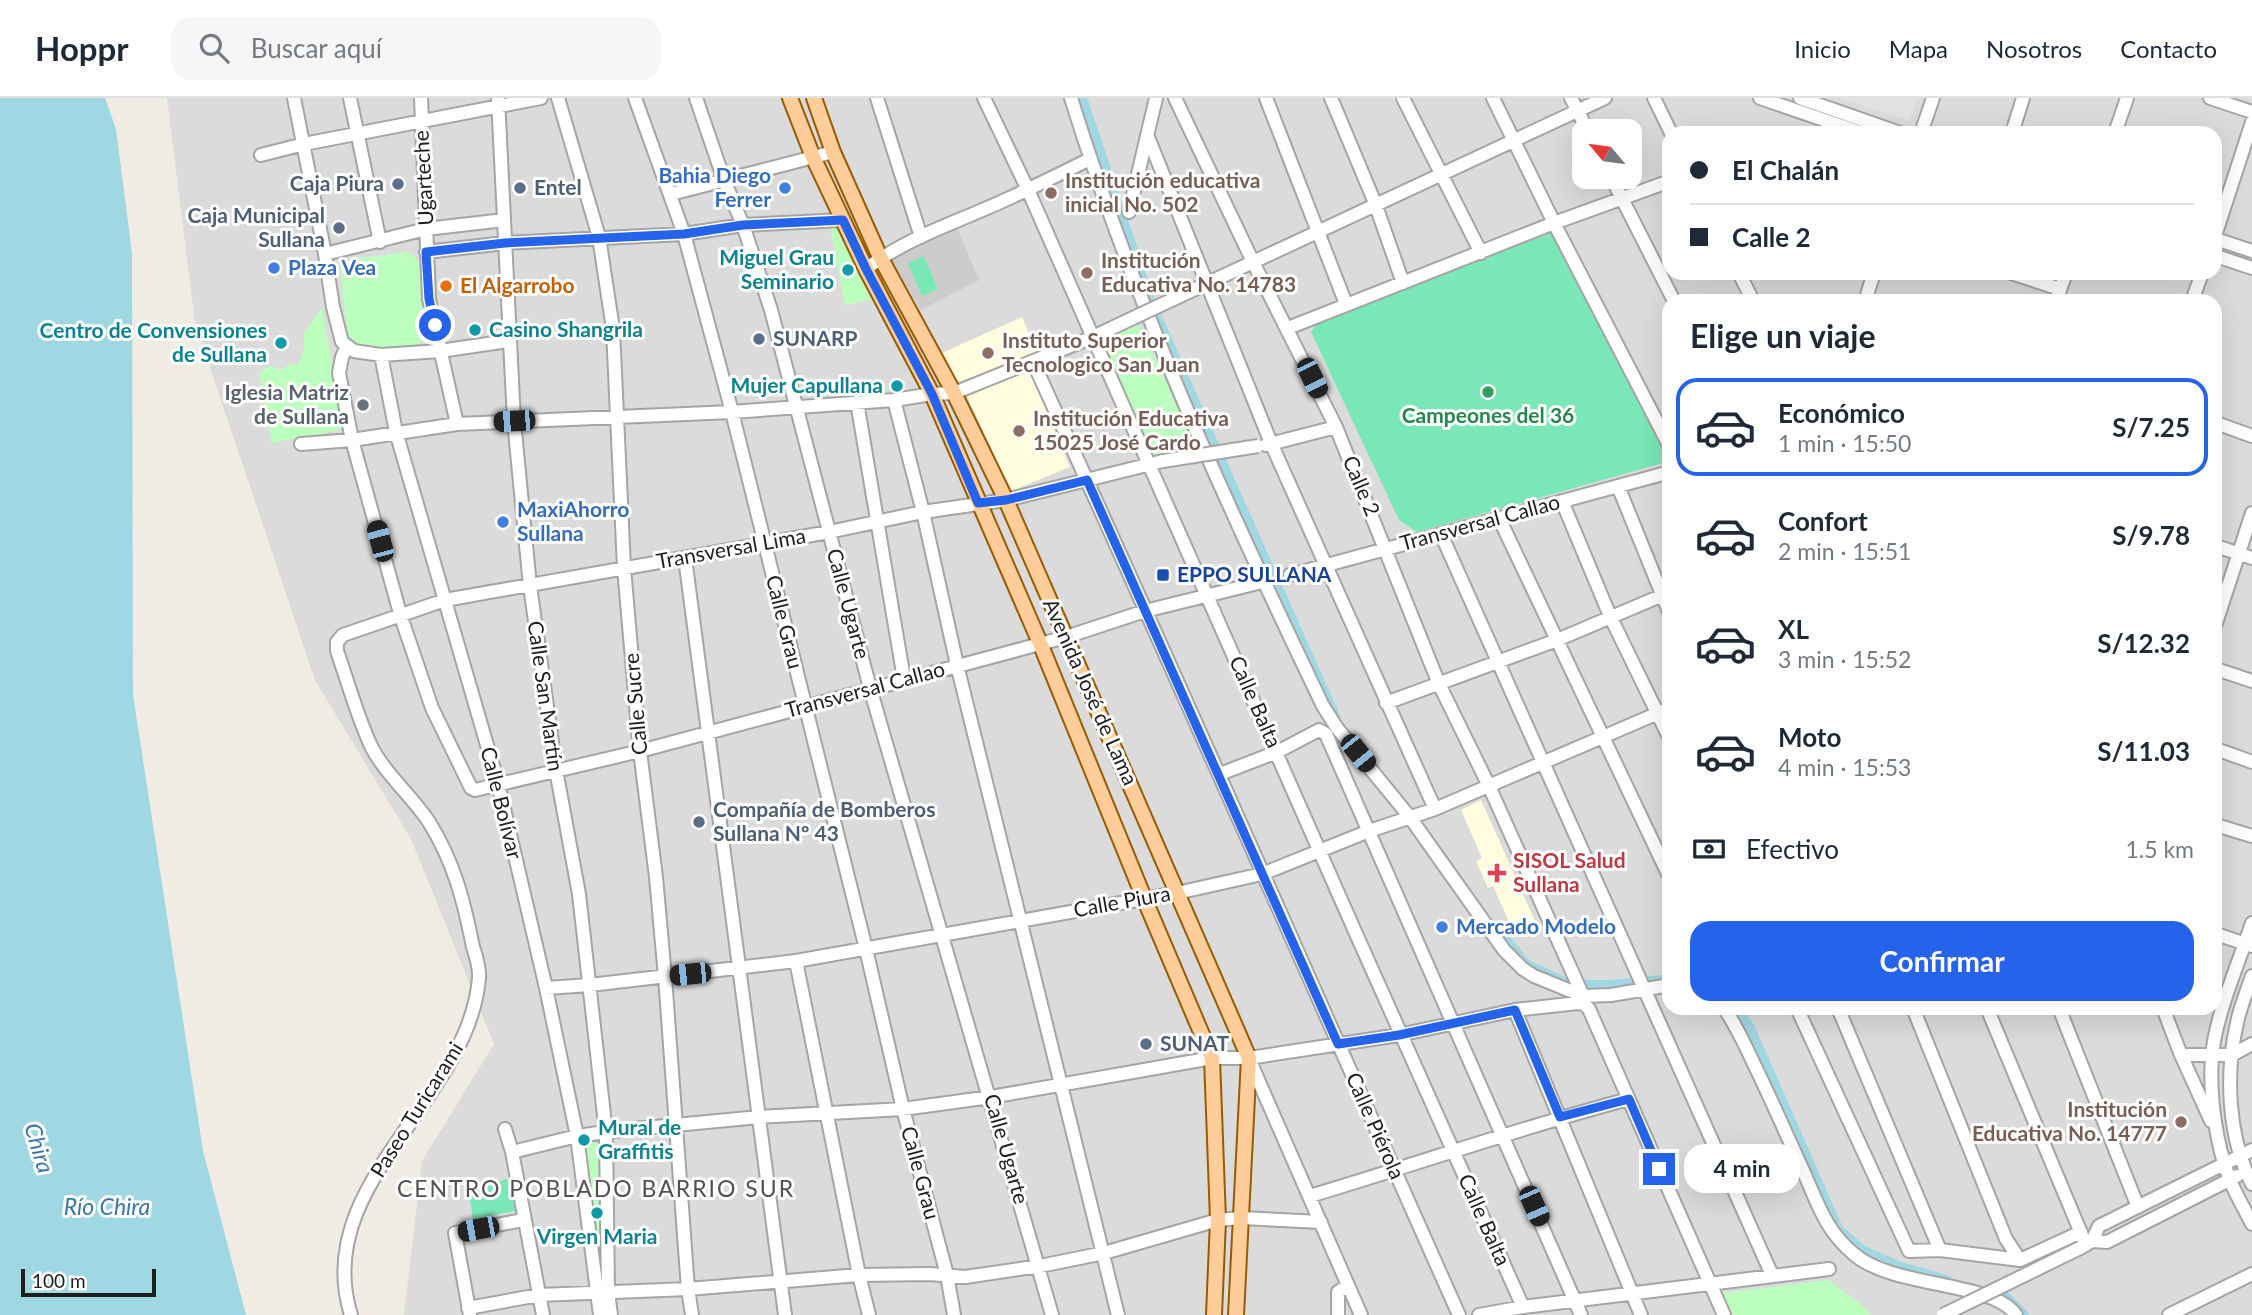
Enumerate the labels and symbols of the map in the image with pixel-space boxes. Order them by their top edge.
north arrow [1572,119,1642,189]
street label: Ugarteche [408,130,437,226]
place label: Bahia Diego Ferrer [658,162,771,211]
place label: Institución educativa inicial No. 502 [1065,167,1260,216]
place label: Caja Piura [290,170,384,195]
place label: Entel [534,174,582,199]
marker: Caja Piura [390,176,406,192]
marker: Entel [512,180,528,196]
marker: Bahia Diego Ferrer [777,180,793,196]
marker: Institución educativa inicial No. 502 [1043,185,1059,201]
place label: Caja Municipal Sullana [187,202,325,251]
marker: Caja Municipal Sullana [331,220,347,236]
place label: Miguel Grau Seminario [719,244,834,293]
place label: Institución Educativa No. 14783 [1101,247,1296,296]
place label: Plaza Vea [288,254,376,279]
marker: Plaza Vea [266,260,282,276]
marker: Miguel Grau Seminario [840,262,856,278]
marker: Institución Educativa No. 14783 [1079,265,1095,281]
place label: El Algarrobo [460,272,575,297]
marker: El Algarrobo [438,278,454,294]
route start [419,309,451,341]
place label: Casino Shangrila [489,316,643,341]
place label: Centro de Convensiones de Sullana [40,317,267,366]
marker: Casino Shangrila [467,322,483,338]
place label: SUNARP [773,325,857,350]
place label: Instituto Superior Tecnologico San Juan [1002,327,1200,376]
marker: SUNARP [751,331,767,347]
marker: Centro de Convensiones de Sullana [273,335,289,351]
marker: Instituto Superior Tecnologico San Juan [980,345,996,361]
car [1294,355,1331,401]
place label: Mujer Capullana [731,372,883,397]
marker: Mujer Capullana [889,378,905,394]
place label: Iglesia Matriz de Sullana [225,379,349,428]
marker: Campeones del 36 [1480,384,1496,400]
marker: Iglesia Matriz de Sullana [355,397,371,413]
place label: Campeones del 36 [1402,402,1574,427]
place label: Institución Educativa 15025 José Cardo [1033,405,1229,454]
car [493,409,536,433]
marker: Institución Educativa 15025 José Cardo [1011,423,1027,439]
street label: Calle 2 [1339,452,1386,519]
street label: Transversal Callao [1397,488,1562,555]
place label: MaxiAhorro Sullana [517,496,629,545]
marker: MaxiAhorro Sullana [495,514,511,530]
car [365,518,396,564]
street label: Transversal Lima [654,522,807,573]
street label: Calle Ugarte [823,546,876,662]
place label: EPPO SULLANA [1177,561,1332,586]
marker: EPPO SULLANA [1155,567,1171,583]
street label: Calle Grau [762,572,809,671]
street label: Avenida José de Lama [1039,594,1144,789]
street label: Calle San Martín [524,619,569,773]
street label: Calle Sucre [618,652,651,756]
street label: Calle Balta [1225,652,1288,751]
street label: Transversal Callao [782,655,947,722]
car [1337,730,1380,776]
street label: Calle Bolívar [476,744,529,862]
place label: Compañía de Bomberos Sullana Nº 43 [713,796,935,845]
marker: Compañía de Bomberos Sullana Nº 43 [691,814,707,830]
place label: SISOL Salud Sullana [1513,847,1626,896]
marker: SISOL Salud Sullana [1487,863,1507,883]
street label: Calle Piura [1071,880,1172,921]
place label: Mercado Modelo [1456,913,1616,938]
marker: Mercado Modelo [1434,919,1450,935]
car [669,961,712,987]
place label: SUNAT [1160,1030,1229,1055]
marker: SUNAT [1138,1036,1154,1052]
street label: Paseo Turicarami [364,1037,467,1181]
street label: Calle Piérola [1342,1068,1411,1183]
street label: Calle Ugarte [980,1091,1035,1207]
place label: Institución Educativa No. 14777 [1972,1096,2167,1145]
place label: Mural de Graffitis [598,1114,681,1163]
marker: Institución Educativa No. 14777 [2173,1114,2189,1130]
water label: Chira [19,1119,61,1176]
street label: Calle Grau [897,1123,946,1222]
marker: Mural de Graffitis [576,1132,592,1148]
callout: 4 min [1684,1144,1799,1194]
route end [1643,1153,1675,1185]
street label: Calle Balta [1454,1170,1517,1269]
district label: CENTRO POBLADO BARRIO SUR [397,1174,795,1202]
car [1516,1183,1553,1229]
water label: Río Chira [64,1192,150,1220]
marker: Virgen Maria [589,1205,605,1221]
car [456,1215,501,1243]
place label: Virgen Maria [536,1223,657,1248]
scale bar [21,1266,156,1298]

